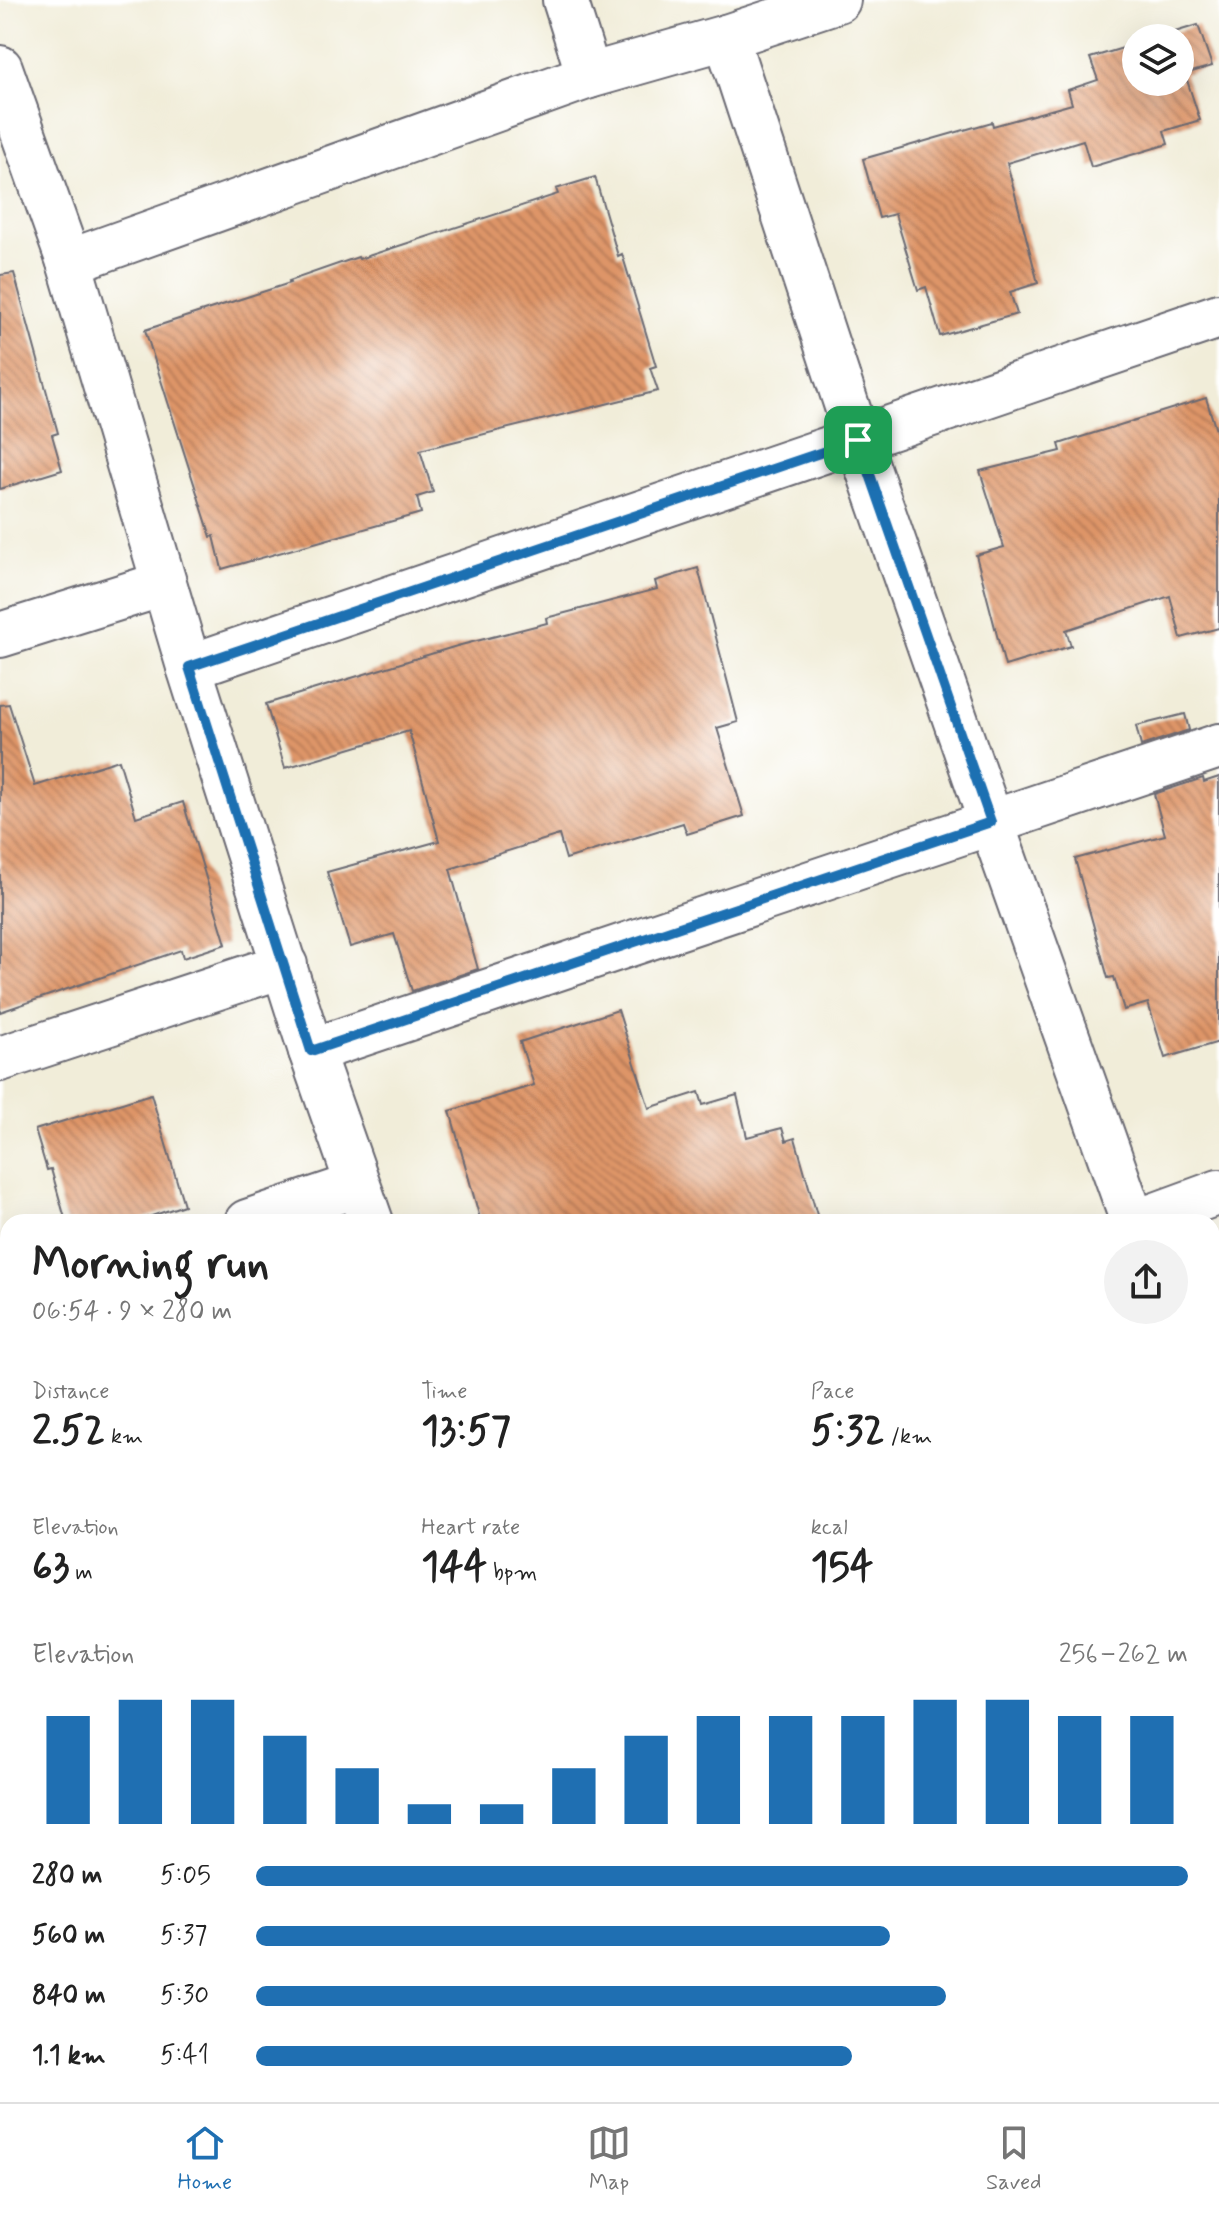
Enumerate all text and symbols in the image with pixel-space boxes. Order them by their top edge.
map controls [1122,24,1194,96]
button: layers [1122,24,1194,96]
pin [824,406,892,474]
icon: arrive [836,418,880,462]
text: Morning run [32,1236,269,1294]
button: share [1104,1240,1188,1324]
text: 06:54 · 9 × 280 m [32,1295,232,1329]
text: Distance [32,1378,109,1406]
text: Time [421,1378,467,1406]
text: Pace [811,1378,854,1406]
text: 2.52 [32,1406,105,1458]
text: 13:57 [421,1406,511,1458]
text: 5:32 [811,1406,885,1458]
text: km [105,1423,143,1451]
text: /km [885,1423,932,1451]
text: Elevation [32,1514,119,1542]
text: Heart rate [421,1514,520,1542]
text: kcal [811,1514,848,1542]
text: 63 [32,1542,69,1594]
text: 144 [421,1542,487,1594]
text: 154 [811,1542,873,1594]
text: m [69,1559,93,1587]
text: bpm [487,1559,537,1587]
text: Elevation [32,1638,134,1672]
text: 256–262 m [1059,1638,1188,1672]
text: 280 m [32,1859,102,1893]
text: 5:05 [160,1859,211,1893]
text: 560 m [32,1919,105,1953]
text: 5:37 [160,1919,207,1953]
text: 840 m [32,1979,106,2013]
text: 5:30 [160,1979,209,2013]
text: 1.1 km [32,2039,106,2073]
text: 5:41 [160,2039,209,2073]
tab: Home [177,2121,232,2197]
tab: Map [587,2121,631,2197]
tab: Saved [986,2121,1042,2197]

